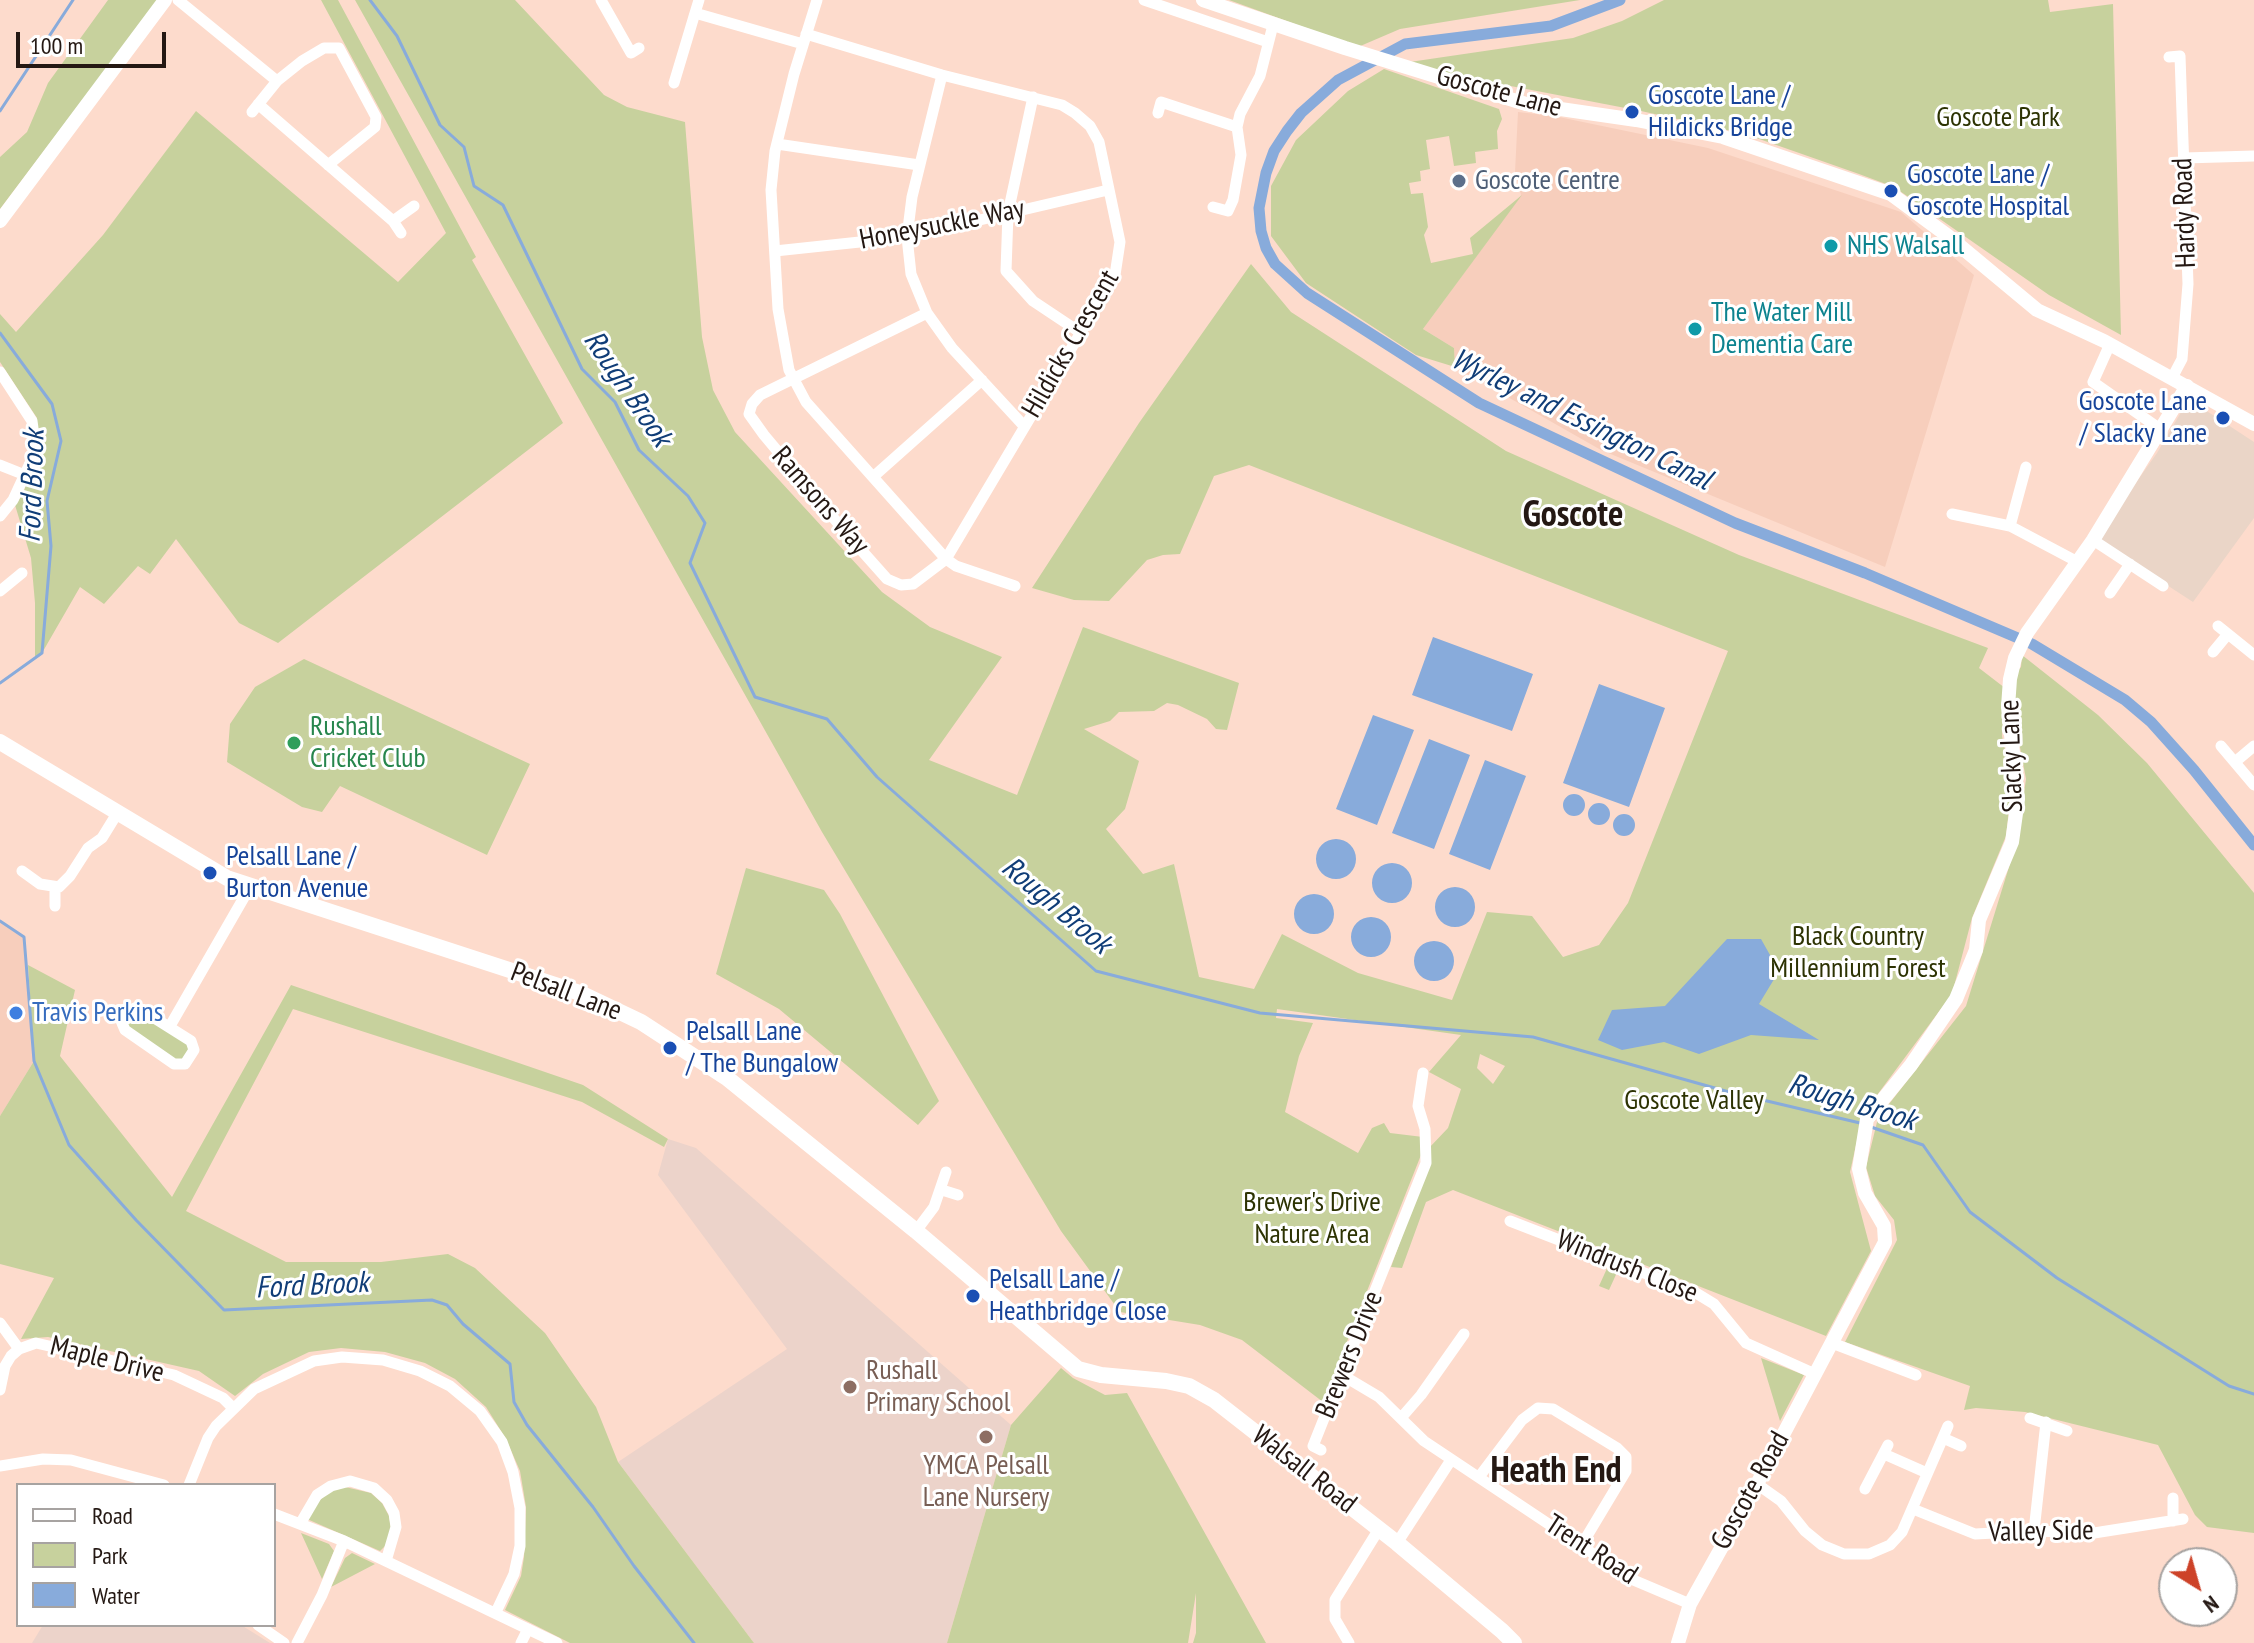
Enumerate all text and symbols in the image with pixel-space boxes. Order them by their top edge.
scale bar [20,16,170,66]
text: 100 m [30,30,83,61]
street label: Goscote Lane [1433,59,1565,125]
place label: Goscote Lane / Hildicks Bridge [1648,79,1793,145]
park label: Goscote Park [1936,101,2060,135]
marker: Goscote Lane / Hildicks Bridge [1623,103,1641,121]
street label: Hardy Road [2166,157,2204,269]
place label: Goscote Lane / Goscote Hospital [1907,158,2069,224]
place label: Goscote Centre [1475,164,1620,198]
marker: Goscote Centre [1450,172,1468,190]
marker: Goscote Lane / Goscote Hospital [1882,182,1900,200]
street label: Honeysuckle Way [857,193,1027,257]
place label: NHS Walsall [1847,229,1964,263]
marker: NHS Walsall [1822,237,1840,255]
street label: Hildicks Crescent [1015,264,1127,424]
place label: The Water Mill Dementia Care [1711,296,1853,362]
marker: The Water Mill Dementia Care [1686,320,1704,338]
water label: Rough Brook [575,324,679,454]
water label: Wyrley and Essington Canal [1445,342,1717,498]
place label: Goscote Lane / Slacky Lane [2079,385,2207,451]
marker: Goscote Lane / Slacky Lane [2214,409,2232,427]
water label: Ford Brook [13,429,53,543]
street label: Ramsons Way [764,440,876,562]
district label: Goscote [1523,494,1623,538]
street label: Slacky Lane [1993,699,2031,813]
place label: Rushall Cricket Club [310,710,426,776]
marker: Rushall Cricket Club [285,734,303,752]
place label: Pelsall Lane / Burton Avenue [226,840,368,906]
water label: Rough Brook [994,850,1118,962]
marker: Pelsall Lane / Burton Avenue [201,864,219,882]
park label: Black Country Millennium Forest [1770,920,1946,986]
street label: Pelsall Lane [506,956,626,1028]
place label: Travis Perkins [32,996,163,1030]
marker: Travis Perkins [7,1004,25,1022]
place label: Pelsall Lane / The Bungalow [686,1015,838,1081]
marker: Pelsall Lane / The Bungalow [661,1039,679,1057]
water label: Rough Brook [1784,1067,1920,1139]
park label: Goscote Valley [1624,1084,1764,1118]
park label: Brewer's Drive Nature Area [1243,1186,1381,1252]
street label: Windrush Close [1551,1223,1703,1311]
place label: Pelsall Lane / Heathbridge Close [989,1263,1167,1329]
water label: Ford Brook [255,1265,369,1307]
marker: Pelsall Lane / Heathbridge Close [964,1287,982,1305]
street label: Brewers Drive [1309,1287,1391,1423]
street label: Maple Drive [47,1330,167,1390]
place label: Rushall Primary School [866,1354,1010,1420]
marker: Rushall Primary School [841,1378,859,1396]
street label: Walsall Road [1245,1419,1363,1521]
street label: Goscote Road [1705,1426,1797,1556]
marker: YMCA Pelsall Lane Nursery [977,1428,995,1446]
place label: YMCA Pelsall Lane Nursery [923,1449,1049,1515]
district label: Heath End [1490,1450,1622,1494]
legend [16,1483,276,1627]
text: Road [92,1500,133,1531]
street label: Trent Road [1539,1508,1643,1592]
street label: Valley Side [1988,1514,2094,1550]
text: Park [92,1540,128,1571]
north arrow [2158,1547,2238,1627]
text: Water [92,1580,140,1611]
text: N [2198,1590,2224,1619]

